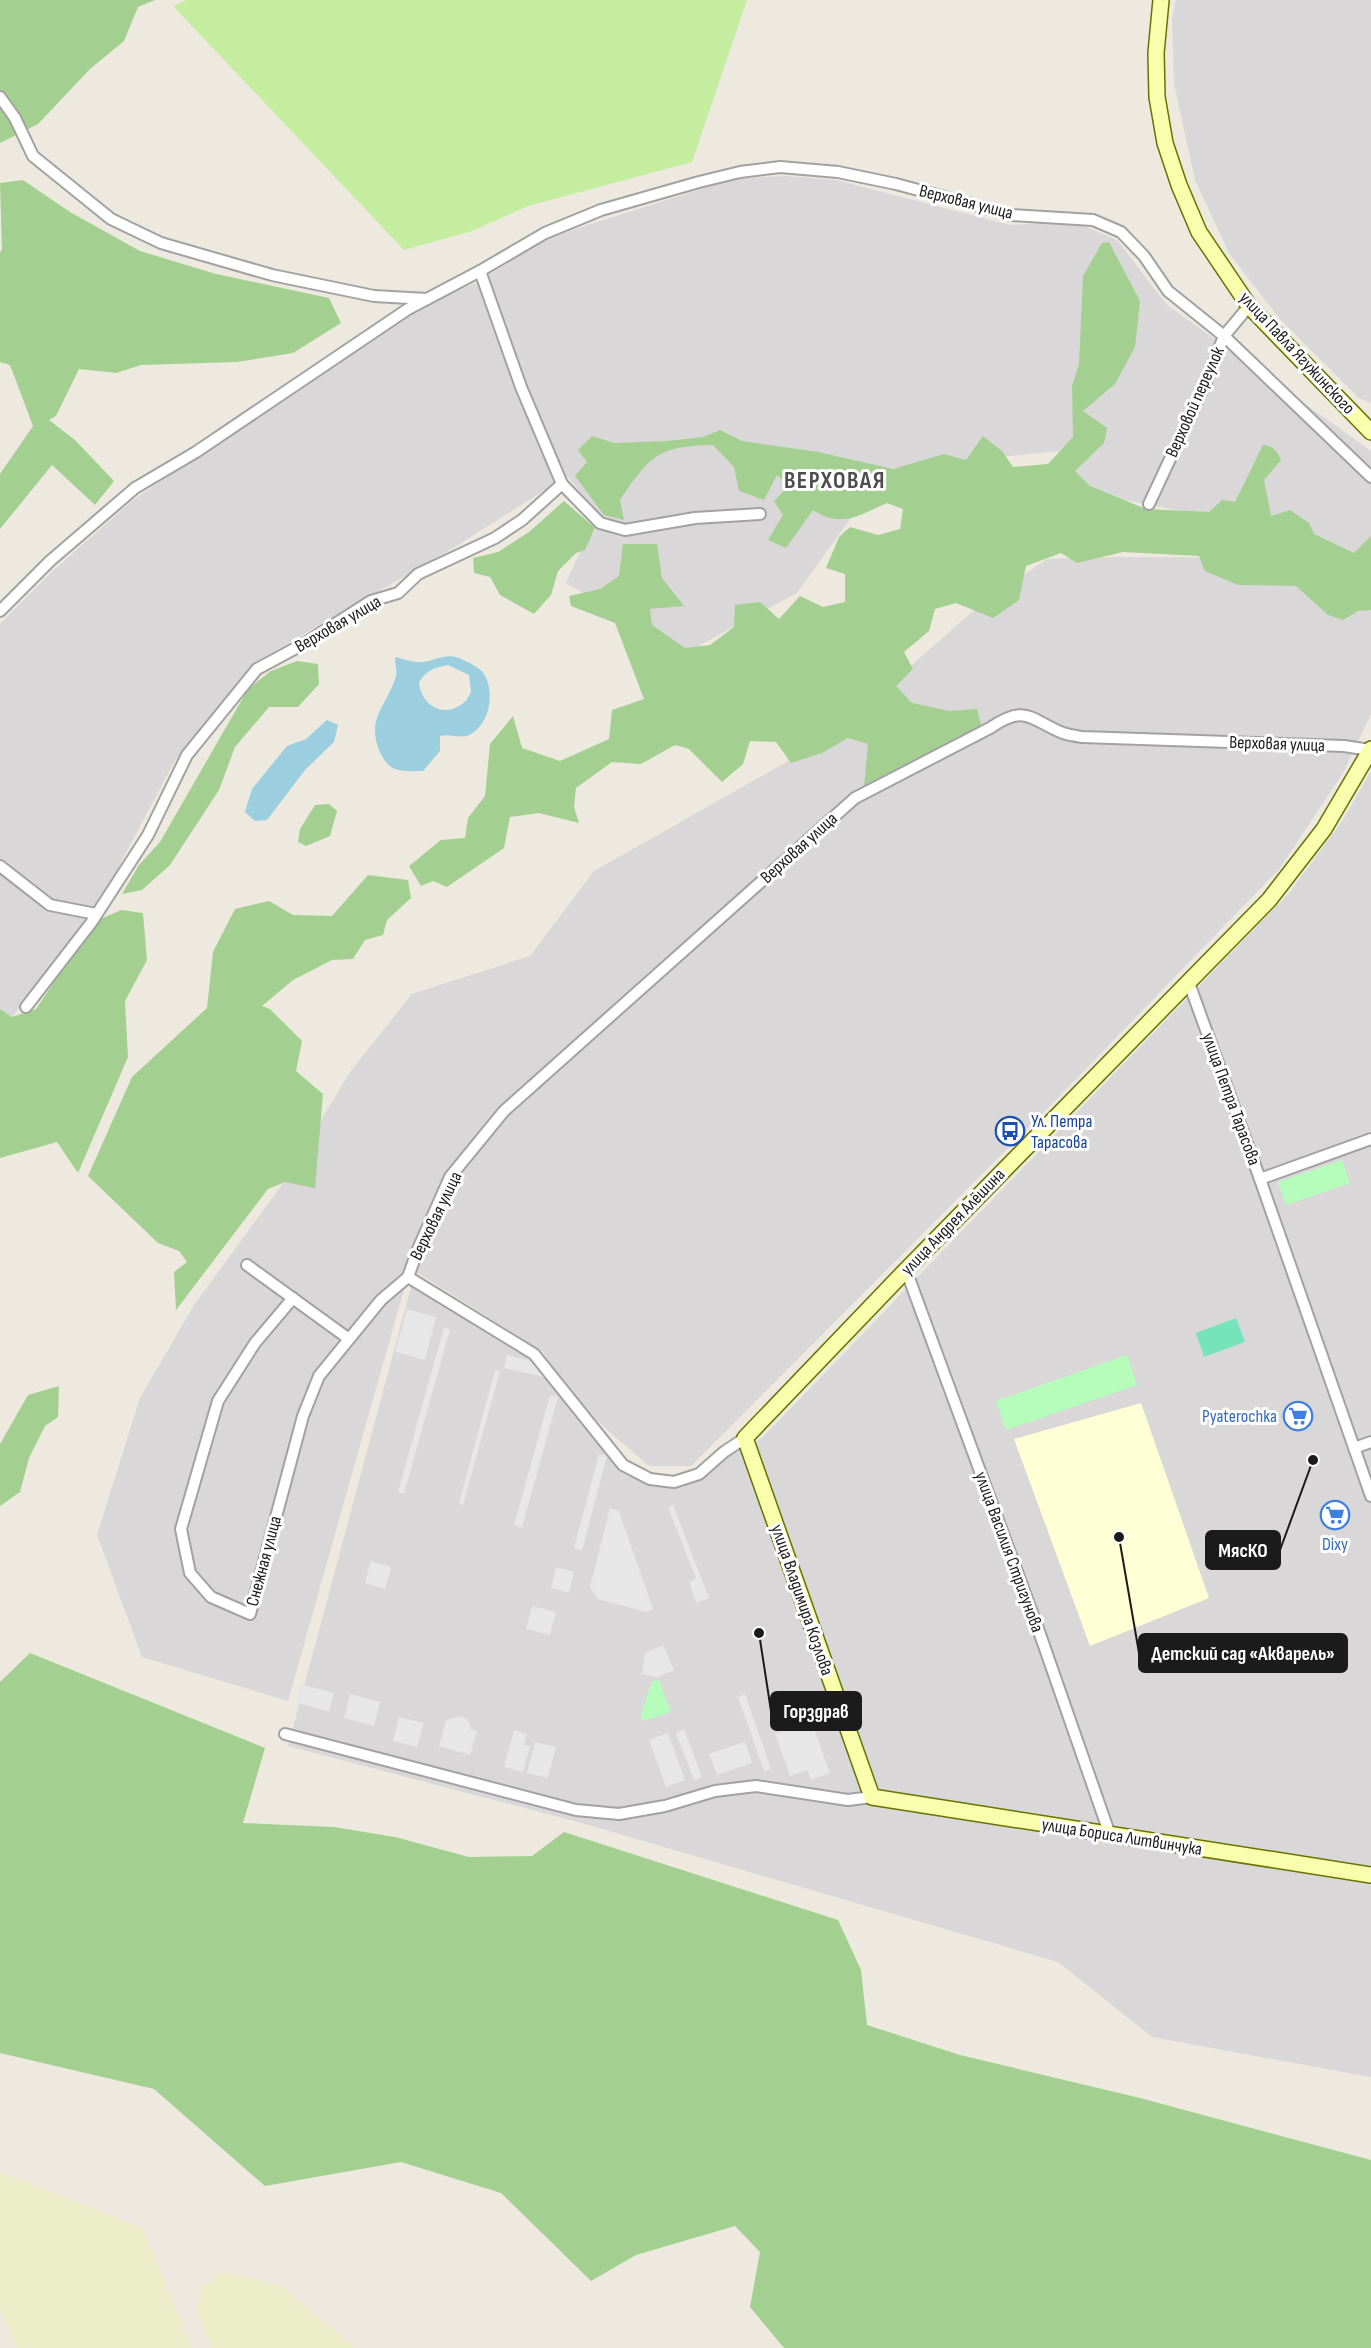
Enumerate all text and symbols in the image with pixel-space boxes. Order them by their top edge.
street label: Верховая улица [917,180,1015,224]
street label: улица Павла Ягужинского [1235,287,1359,419]
street label: Верховой переулок [1161,343,1229,461]
district label: ВЕРХОВАЯ [784,466,886,495]
street label: Верховая улица [291,591,385,657]
street label: Верховая улица [1229,732,1325,756]
street label: Верховая улица [756,808,842,888]
street label: улица Петра Тарасова [1197,1030,1265,1168]
place label: Ул. Петра Тарасова [1031,1111,1092,1153]
bus stop icon: Ул. Петра Тарасова [994,1115,1026,1147]
street label: улица Андрея Алёшина [897,1164,1009,1280]
street label: Верховая улица [406,1168,466,1264]
supermarket icon: Pyaterochka [1282,1400,1314,1432]
place label: Pyaterochka [1202,1406,1277,1427]
street label: улица Василия Стригунова [970,1469,1048,1635]
supermarket icon: Dixy [1319,1499,1351,1531]
street label: Снежная улица [242,1513,286,1608]
street label: улица Владимира Козлова [766,1522,838,1678]
callout: МясКО [1206,1531,1280,1569]
place label: Dixy [1322,1534,1348,1555]
text: МясКО [1218,1539,1268,1563]
callout: Детский сад «Акварель» [1139,1634,1347,1672]
text: Детский сад «Акварель» [1151,1642,1335,1666]
callout: Горздрав [771,1692,861,1730]
text: Горздрав [783,1700,849,1724]
street label: улица Бориса Литвинчука [1040,1814,1204,1860]

